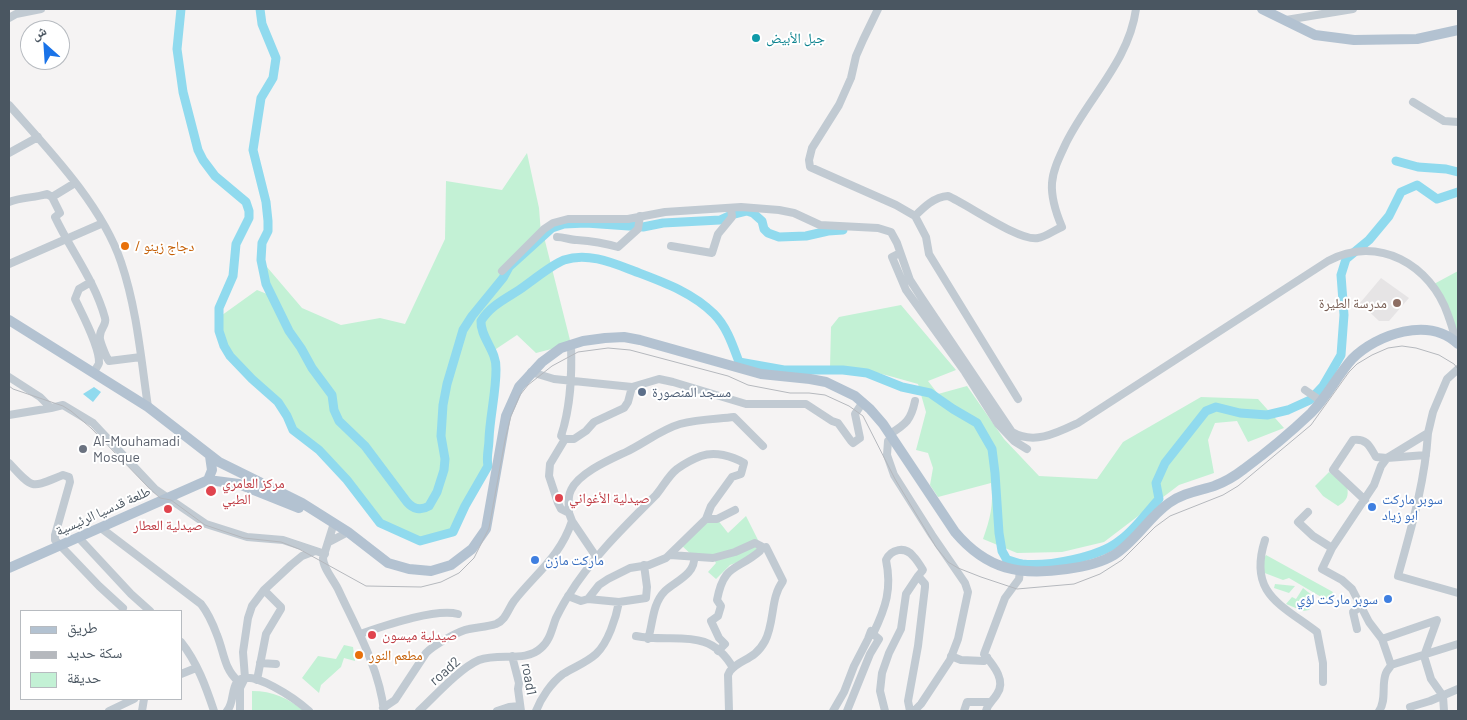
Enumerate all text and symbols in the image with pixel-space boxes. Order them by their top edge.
north arrow [20,20,70,70]
text: ش [28,21,49,43]
place label: جبل الأبيض [766,30,825,46]
marker: جبل الأبيض [750,32,762,44]
place label: / دجاج زينو [135,238,194,254]
marker: / دجاج زينو [119,240,131,252]
place label: مدرسة الطيرة [1319,295,1387,311]
marker: مدرسة الطيرة [1391,297,1403,309]
place label: مسجد المنصورة [652,384,731,400]
marker: مسجد المنصورة [636,386,648,398]
place label: Al-Mouhamadi Mosque [93,433,180,466]
marker: Al-Mouhamadi Mosque [77,443,89,455]
place label: مركز العامري الطبي [222,475,285,508]
street label: طلعة قدسيا الرئيسية [53,483,153,539]
marker: مركز العامري الطبي [204,484,218,498]
place label: صيدلية الأغواني [569,490,650,506]
place label: سوبر ماركت ابو زياد [1382,491,1443,524]
marker: صيدلية الأغواني [553,492,565,504]
marker: سوبر ماركت ابو زياد [1366,501,1378,513]
marker: صيدلية العطار [162,503,174,515]
place label: صيدلية العطار [133,517,203,533]
place label: ماركت مازن [545,552,604,568]
marker: ماركت مازن [529,554,541,566]
place label: سوبر ماركت لؤي [1296,591,1378,607]
marker: سوبر ماركت لؤي [1382,593,1394,605]
legend [20,610,182,700]
text: طريق [67,618,98,636]
place label: صيدلية ميسون [382,627,457,643]
marker: صيدلية ميسون [366,629,378,641]
text: سكة حديد [67,643,122,661]
place label: مطعم النور [369,647,423,663]
marker: مطعم النور [353,649,365,661]
street label: road2 [426,653,464,689]
street label: road1 [518,662,540,696]
text: حديقة [67,668,101,686]

